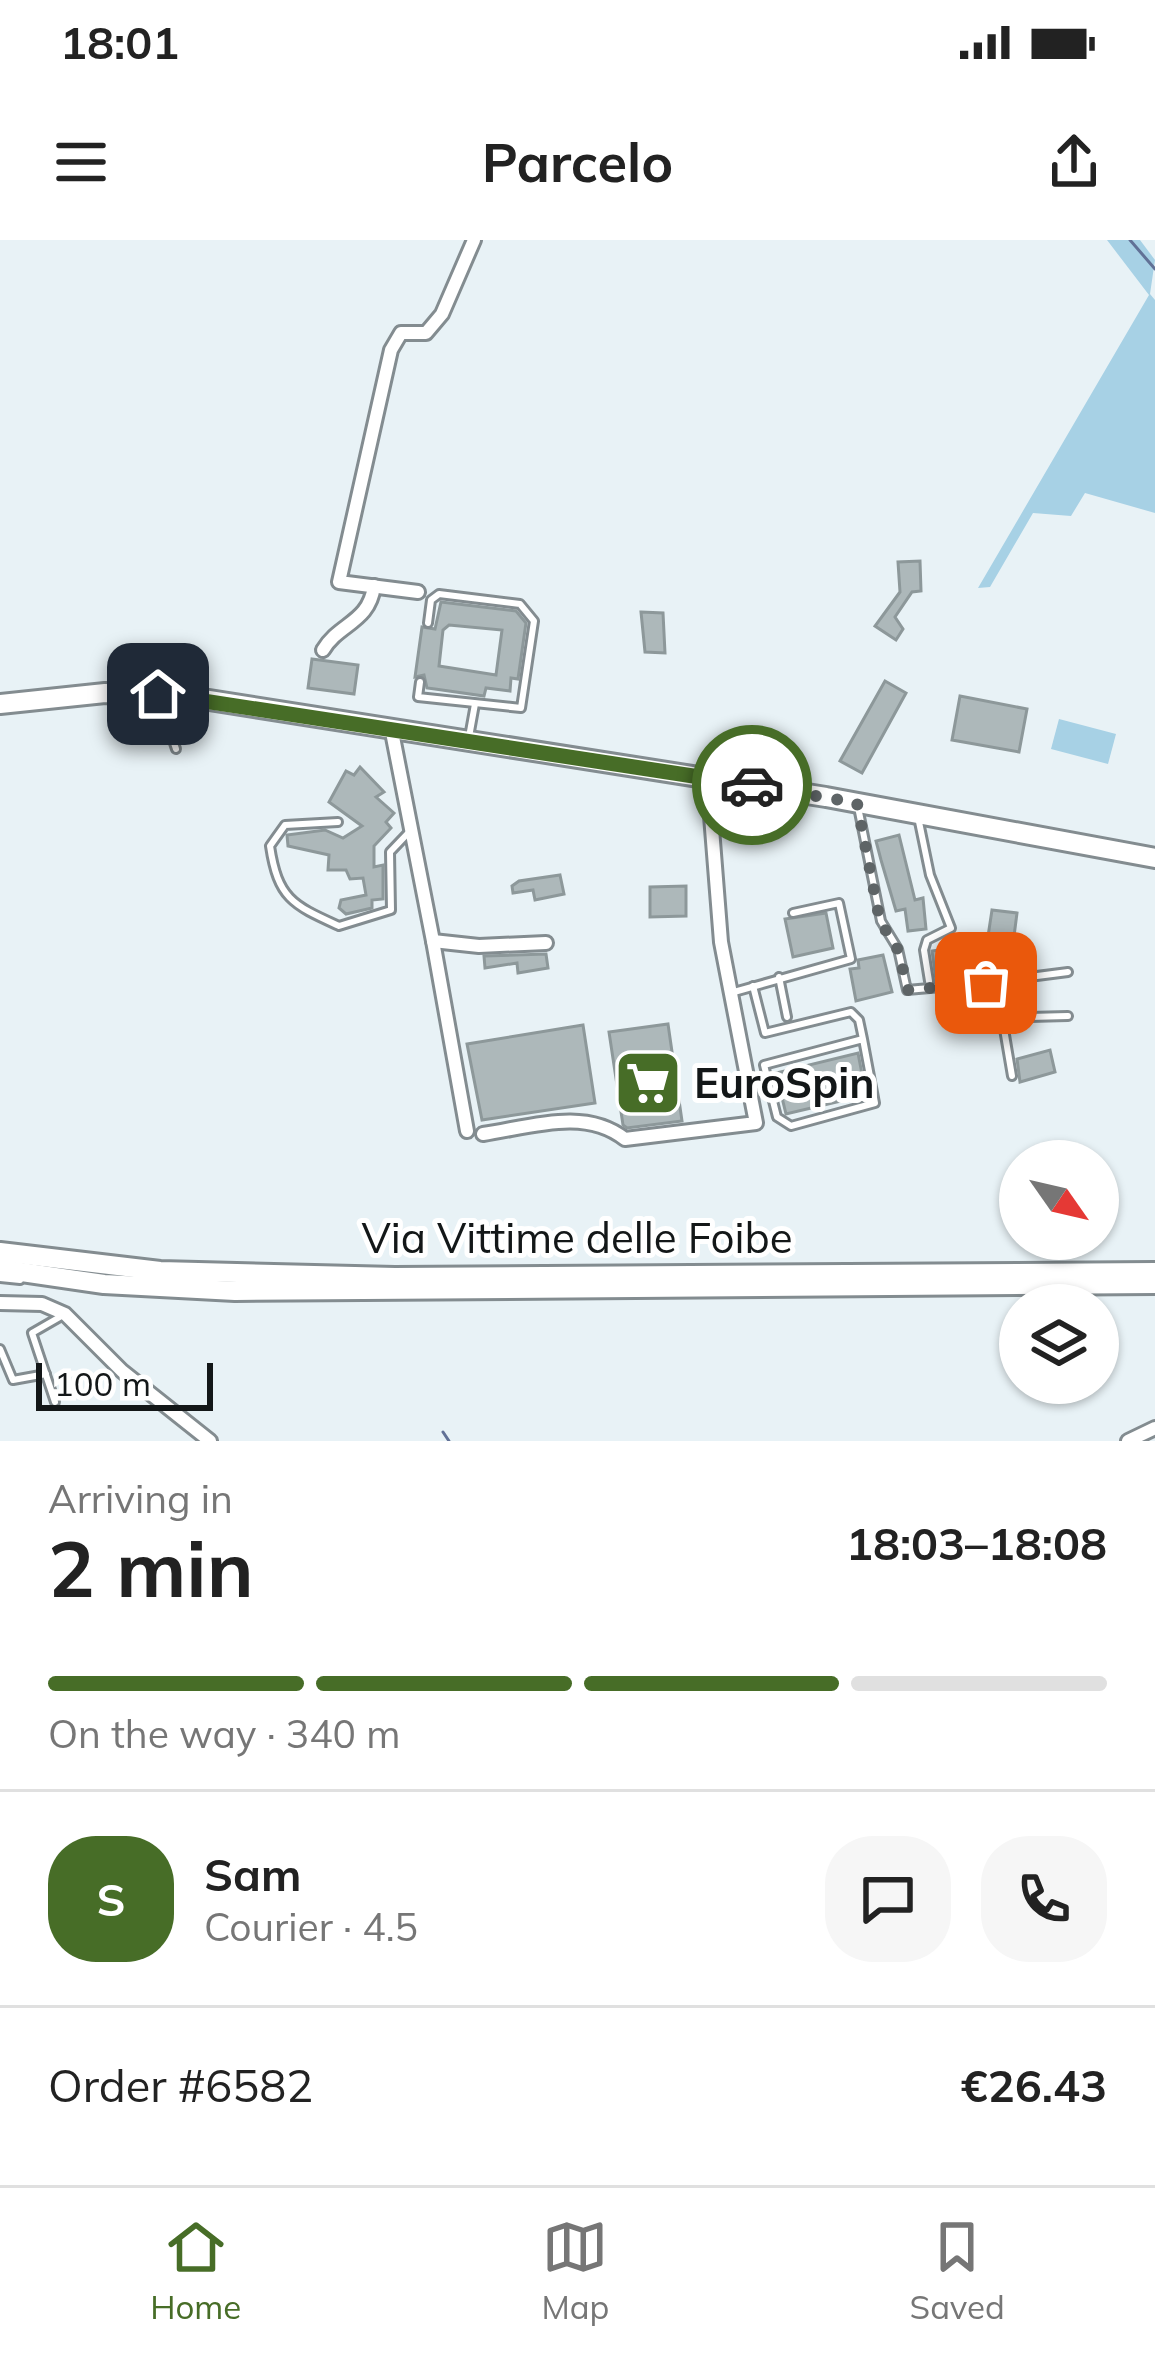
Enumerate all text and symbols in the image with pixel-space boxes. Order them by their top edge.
text: 18:01 [60,14,179,70]
text: Parcelo [482,128,673,196]
icon: menu [48,129,114,195]
icon: share [1041,129,1107,195]
pin [107,643,209,745]
icon: home [125,661,191,727]
courier [692,725,812,845]
icon: car [719,752,785,818]
pin [935,932,1037,1034]
icon: bag [953,950,1019,1016]
supermarket icon: EuroSpin [613,1048,683,1118]
place label: EuroSpin [694,1056,874,1109]
north arrow [999,1140,1119,1260]
map controls [999,1140,1119,1404]
street label: Via Vittime delle Foibe [362,1211,793,1264]
button: layers [999,1284,1119,1404]
scale bar [36,1357,213,1410]
text: 100 m [54,1363,151,1404]
text: Arriving in [48,1474,233,1523]
text: 18:03–18:08 [846,1515,1107,1571]
text: 2 min [48,1519,254,1617]
text: On the way · 340 m [48,1709,400,1758]
button: chat [825,1836,951,1962]
button: phone [981,1836,1107,1962]
text: Sam [204,1846,301,1902]
text: S [96,1871,126,1927]
text: Courier · 4.5 [204,1902,418,1951]
text: Order #6582 [48,2057,313,2113]
text: €26.43 [961,2057,1107,2113]
tab: Home [150,2214,241,2327]
tab: Map [541,2214,609,2327]
tab: Saved [910,2214,1005,2327]

